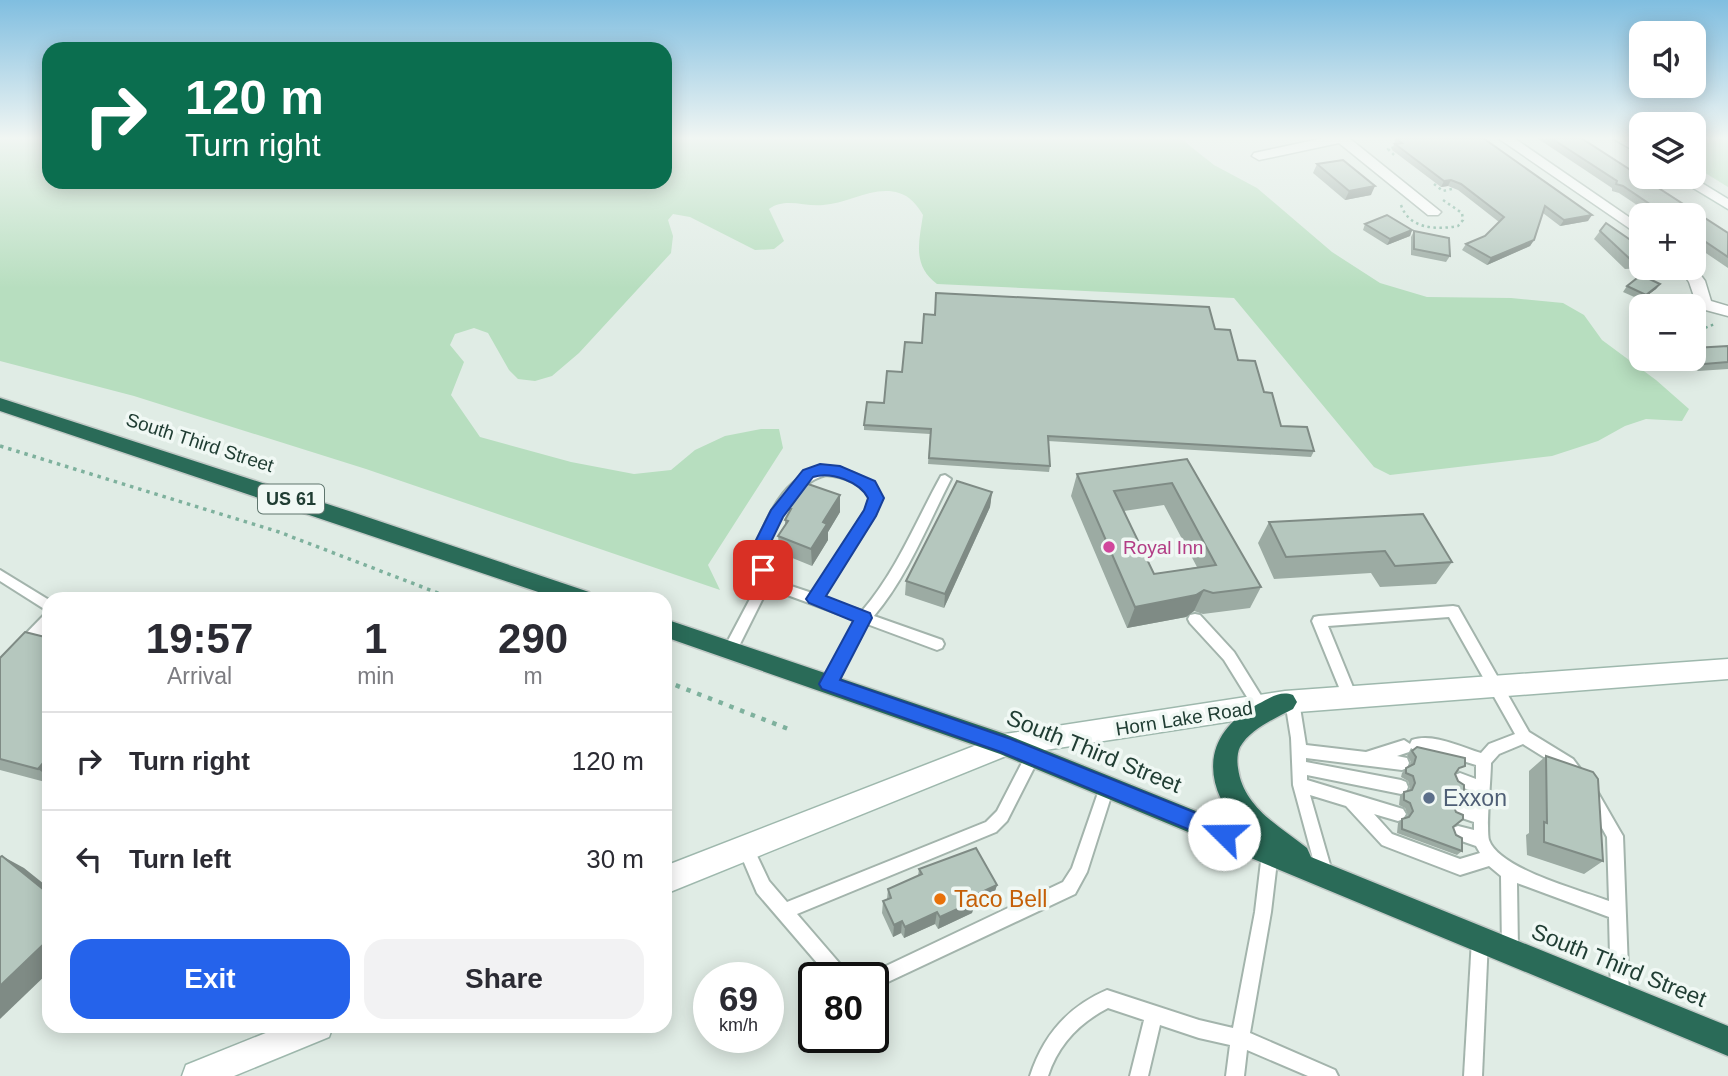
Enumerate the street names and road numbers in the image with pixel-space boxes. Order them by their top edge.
street label: South Third Street [123,409,277,476]
road number: US 61 [258,485,324,514]
street label: Horn Lake Road [1114,697,1254,740]
street label: South Third Street [1003,704,1186,798]
street label: South Third Street [1528,918,1711,1012]

